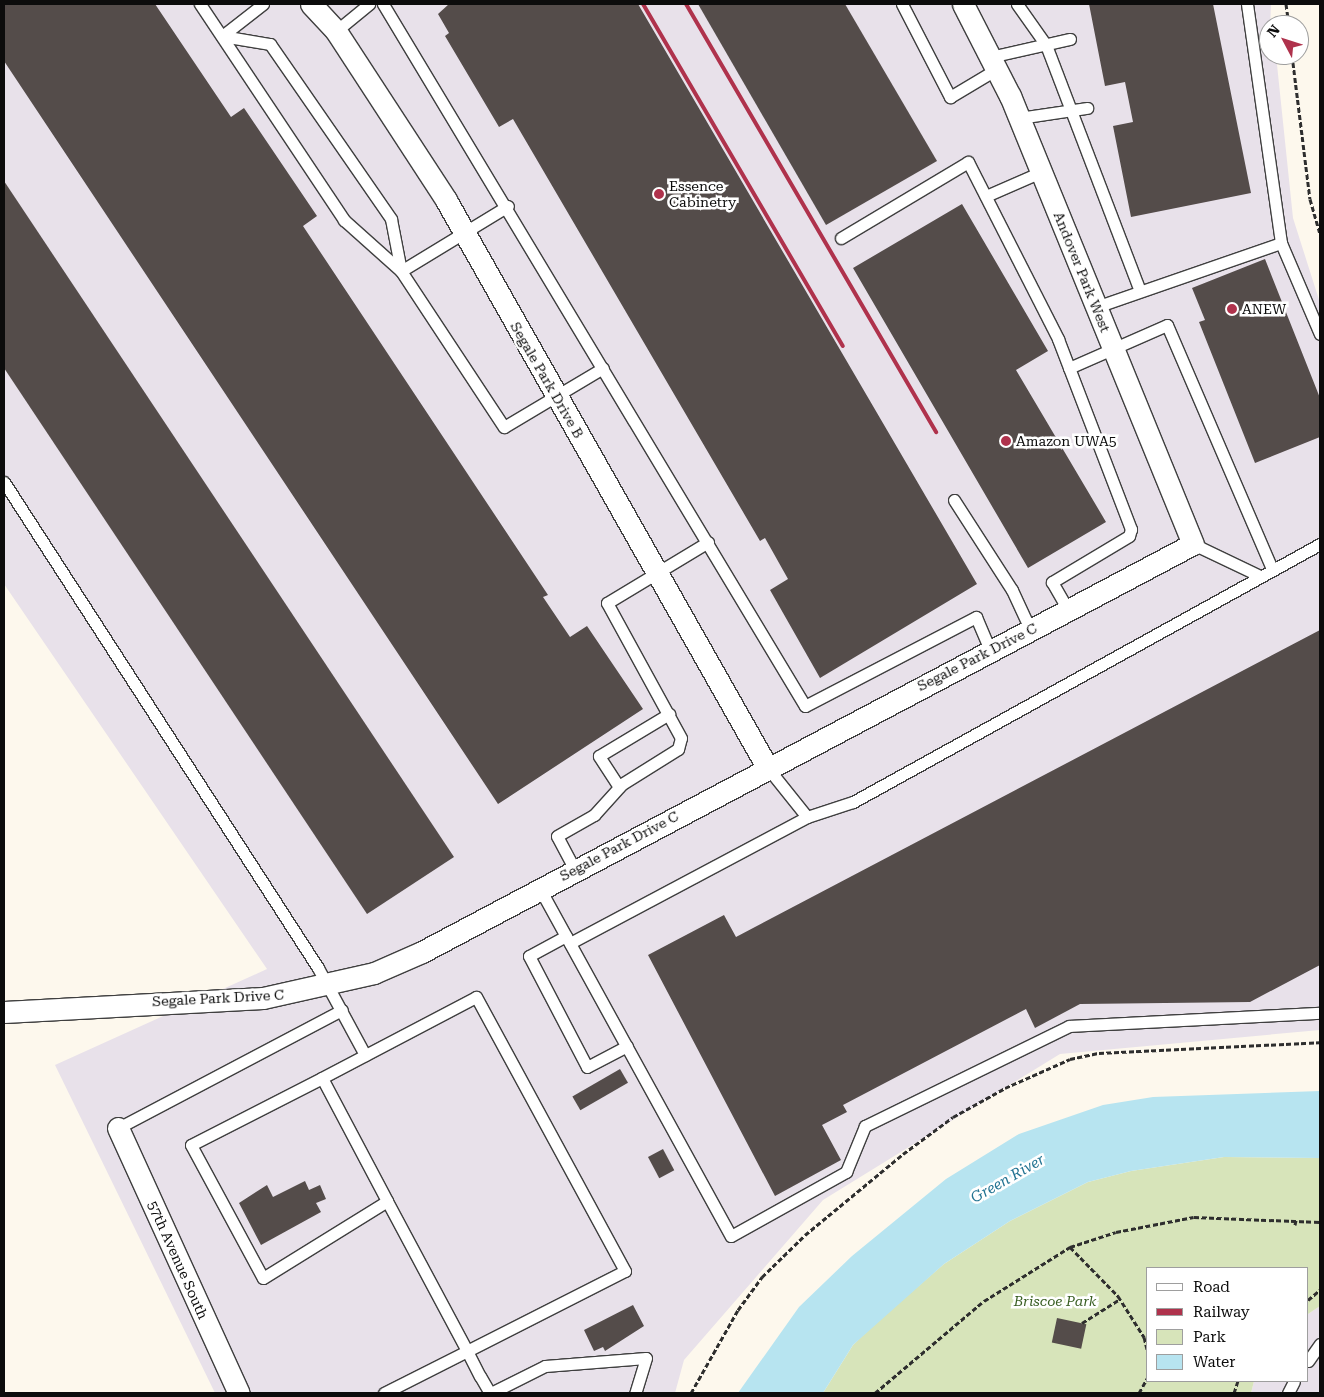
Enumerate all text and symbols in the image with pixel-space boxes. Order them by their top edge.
north arrow [1259,15,1309,65]
text: N [1264,22,1283,40]
place label: Essence Cabinetry [669,178,736,210]
marker: Essence Cabinetry [653,188,665,200]
street label: Andover Park West [1050,209,1114,335]
place label: ANEW [1242,301,1286,317]
marker: ANEW [1226,303,1238,315]
street label: Segale Park Drive B [507,319,587,441]
place label: Amazon UWA5 [1016,433,1117,449]
marker: Amazon UWA5 [1000,435,1012,447]
street label: Segale Park Drive C [914,620,1040,694]
street label: Segale Park Drive C [557,808,681,884]
street label: Segale Park Drive C [152,986,284,1010]
water label: Green River [968,1151,1048,1207]
street label: 57th Avenue South [144,1198,212,1322]
legend [1146,1267,1309,1382]
text: Road [1193,1278,1230,1296]
park label: Briscoe Park [1014,1293,1096,1309]
text: Railway [1193,1303,1250,1321]
text: Park [1193,1328,1226,1346]
text: Water [1193,1353,1235,1371]

